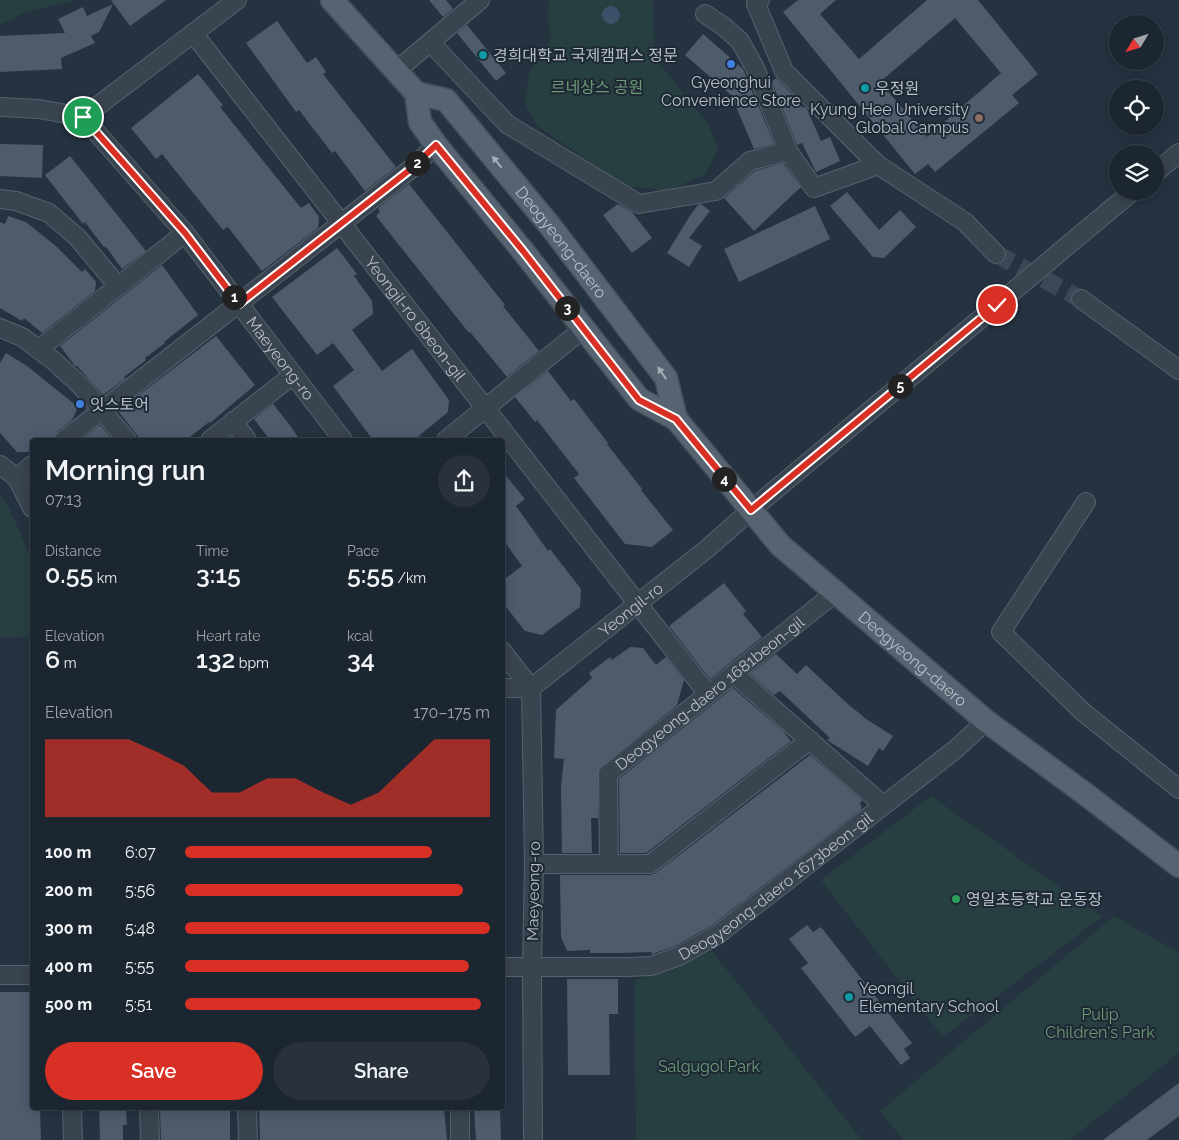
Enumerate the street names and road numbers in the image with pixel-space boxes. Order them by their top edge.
street label: Deogyeong-daero [512,183,611,302]
street label: Yeongil-ro 6beon-gil [361,253,470,385]
street label: Maeyeong-ro [242,313,318,404]
street label: Yeongil-ro [595,578,667,641]
street label: Deogyeong-daero [854,607,971,710]
street label: Deogyeong-daero 1681beon-gil [612,612,809,774]
street label: Deogyeong-daero 1673beon-gil [675,808,877,964]
street label: Maeyeong-ro [523,841,544,941]

